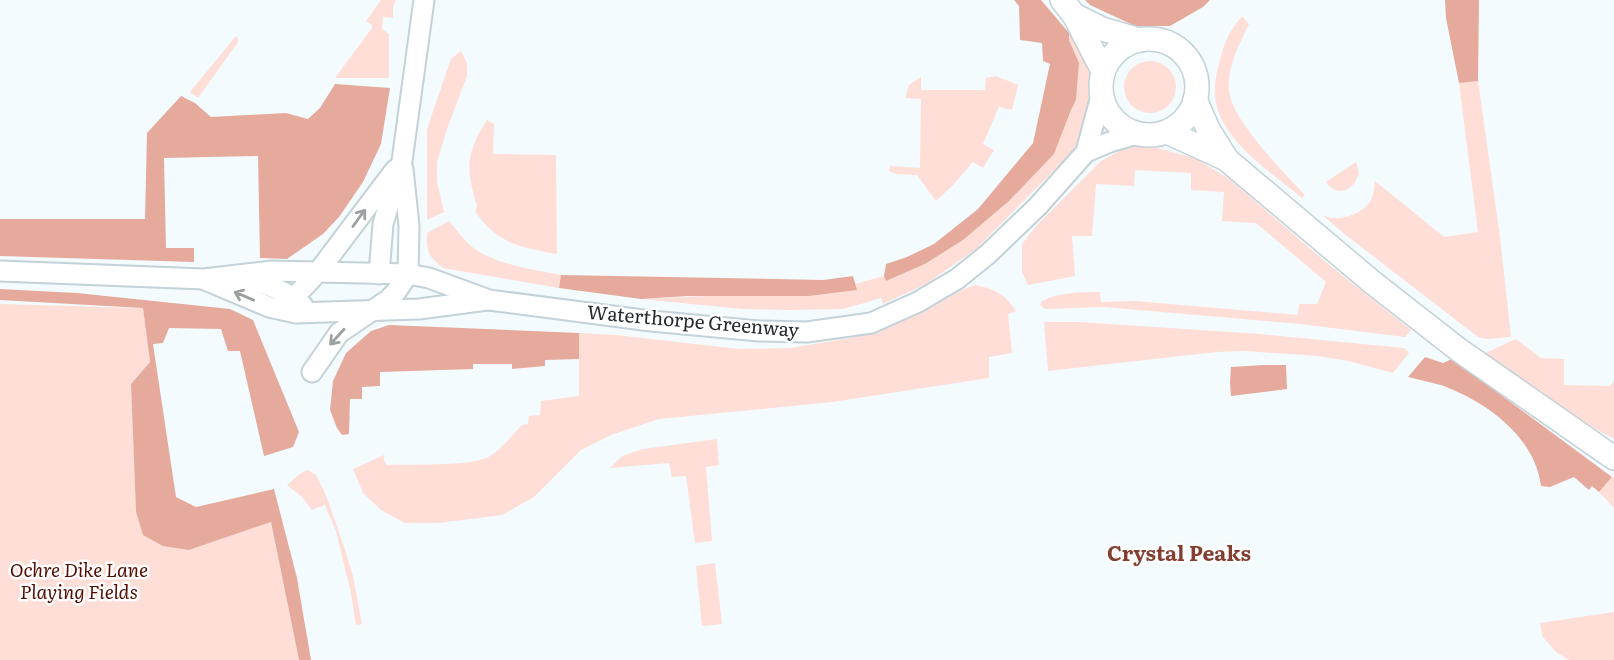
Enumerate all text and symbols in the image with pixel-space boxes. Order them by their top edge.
one-way arrow [351,208,366,227]
one-way arrow [233,289,255,302]
street label: Waterthorpe Greenway [586,297,800,343]
one-way arrow [329,328,345,346]
district label: Crystal Peaks [1107,536,1251,567]
park label: Ochre Dike Lane Playing Fields [10,555,148,605]

